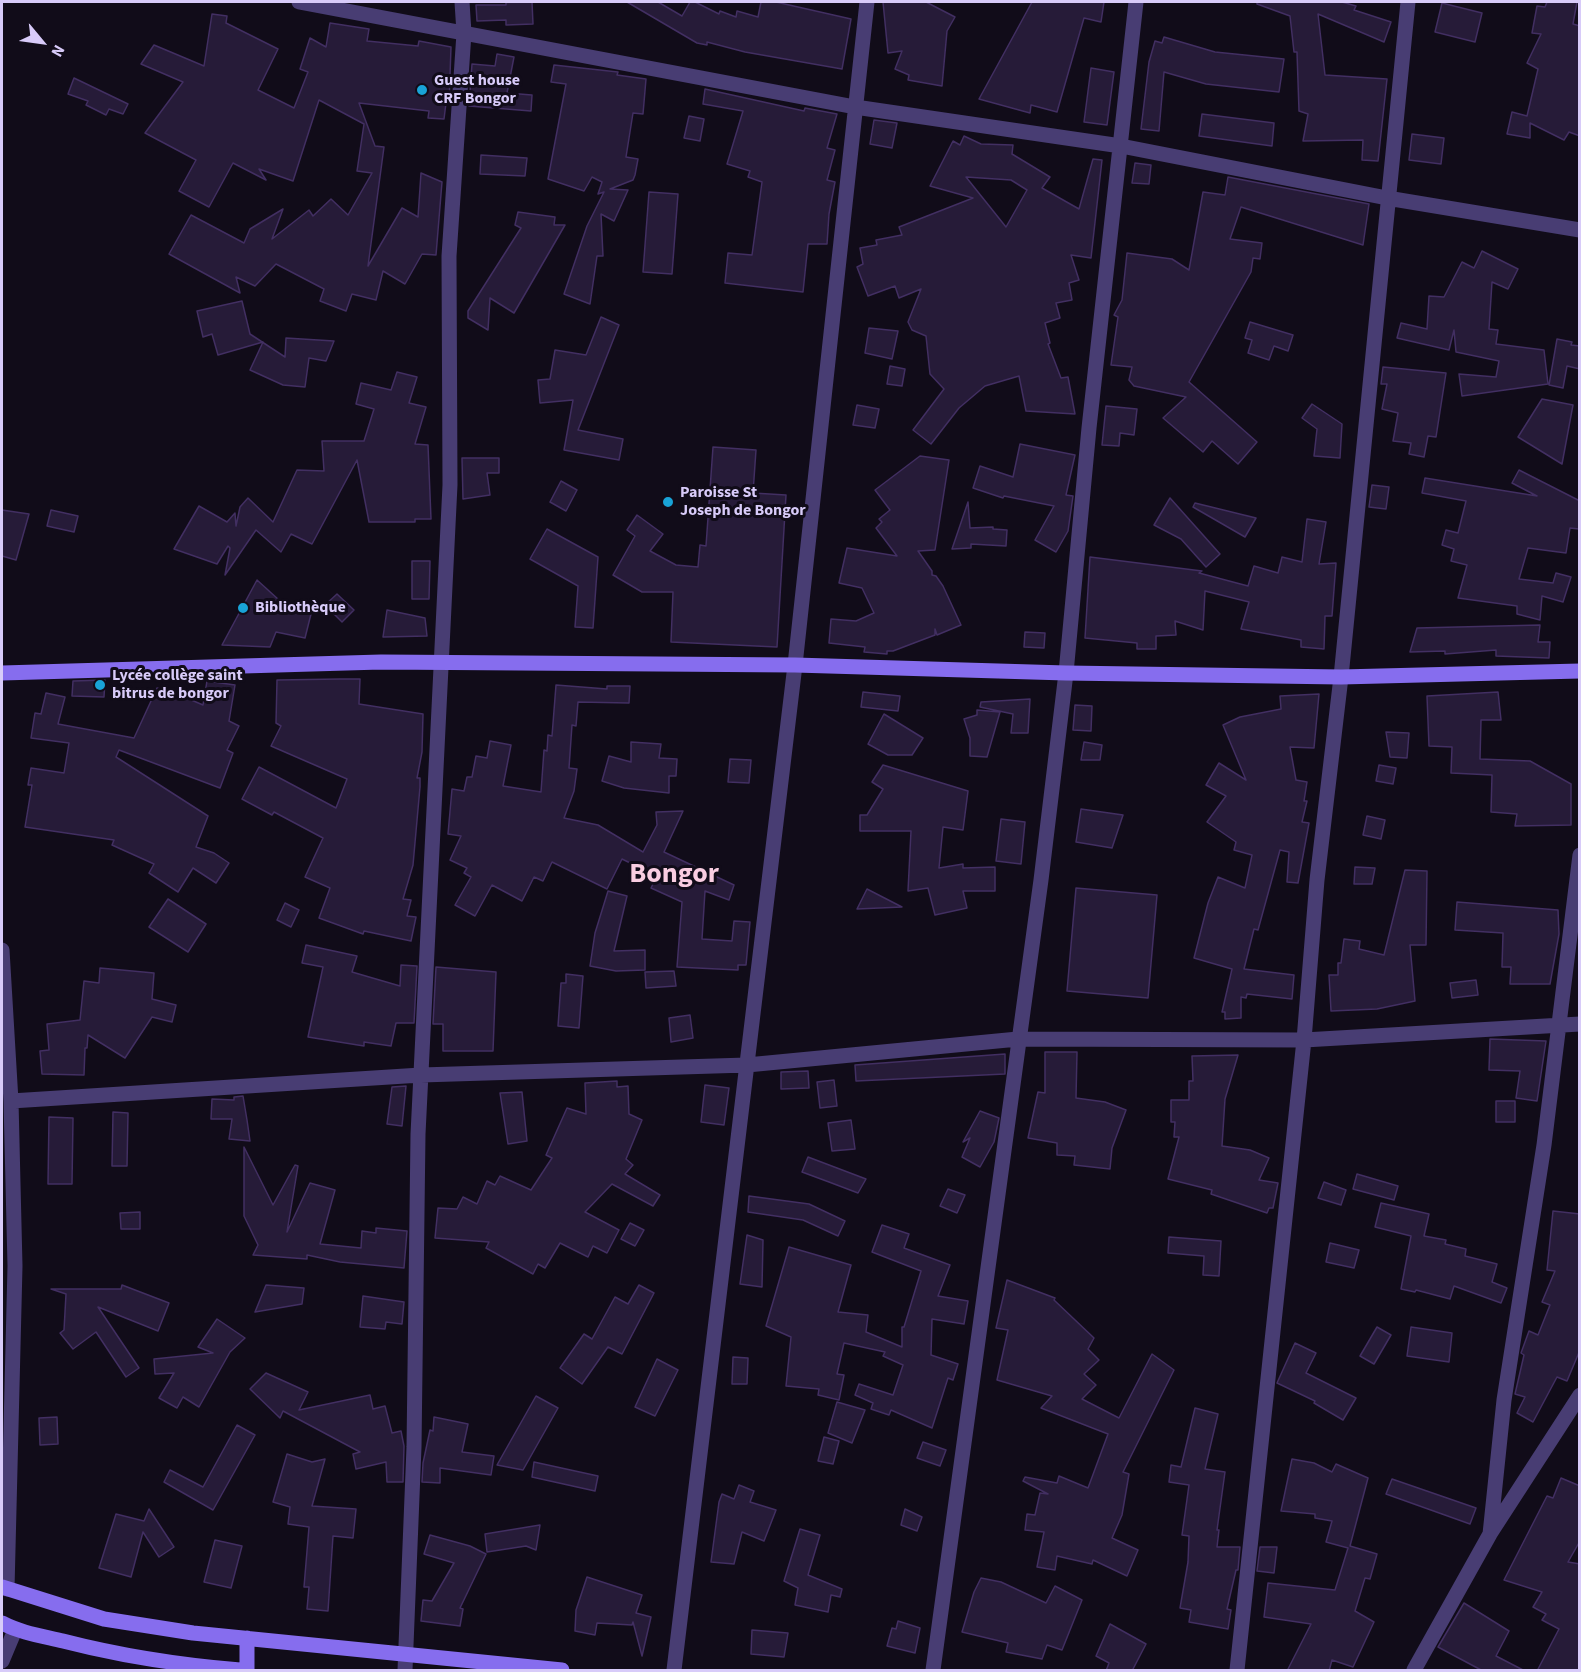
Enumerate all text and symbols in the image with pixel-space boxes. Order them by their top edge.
north arrow [12,12,72,72]
text: N [46,41,70,61]
place label: Guest house CRF Bongor [434,71,520,109]
marker: Guest house CRF Bongor [415,83,429,97]
place label: Paroisse St Joseph de Bongor [680,483,806,521]
marker: Paroisse St Joseph de Bongor [661,495,675,509]
place label: Bibliothèque [255,598,346,618]
marker: Bibliothèque [236,601,250,615]
place label: Lycée collège saint bitrus de bongor [112,666,243,704]
marker: Lycée collège saint bitrus de bongor [93,678,107,692]
district label: Bongor [629,859,719,893]

